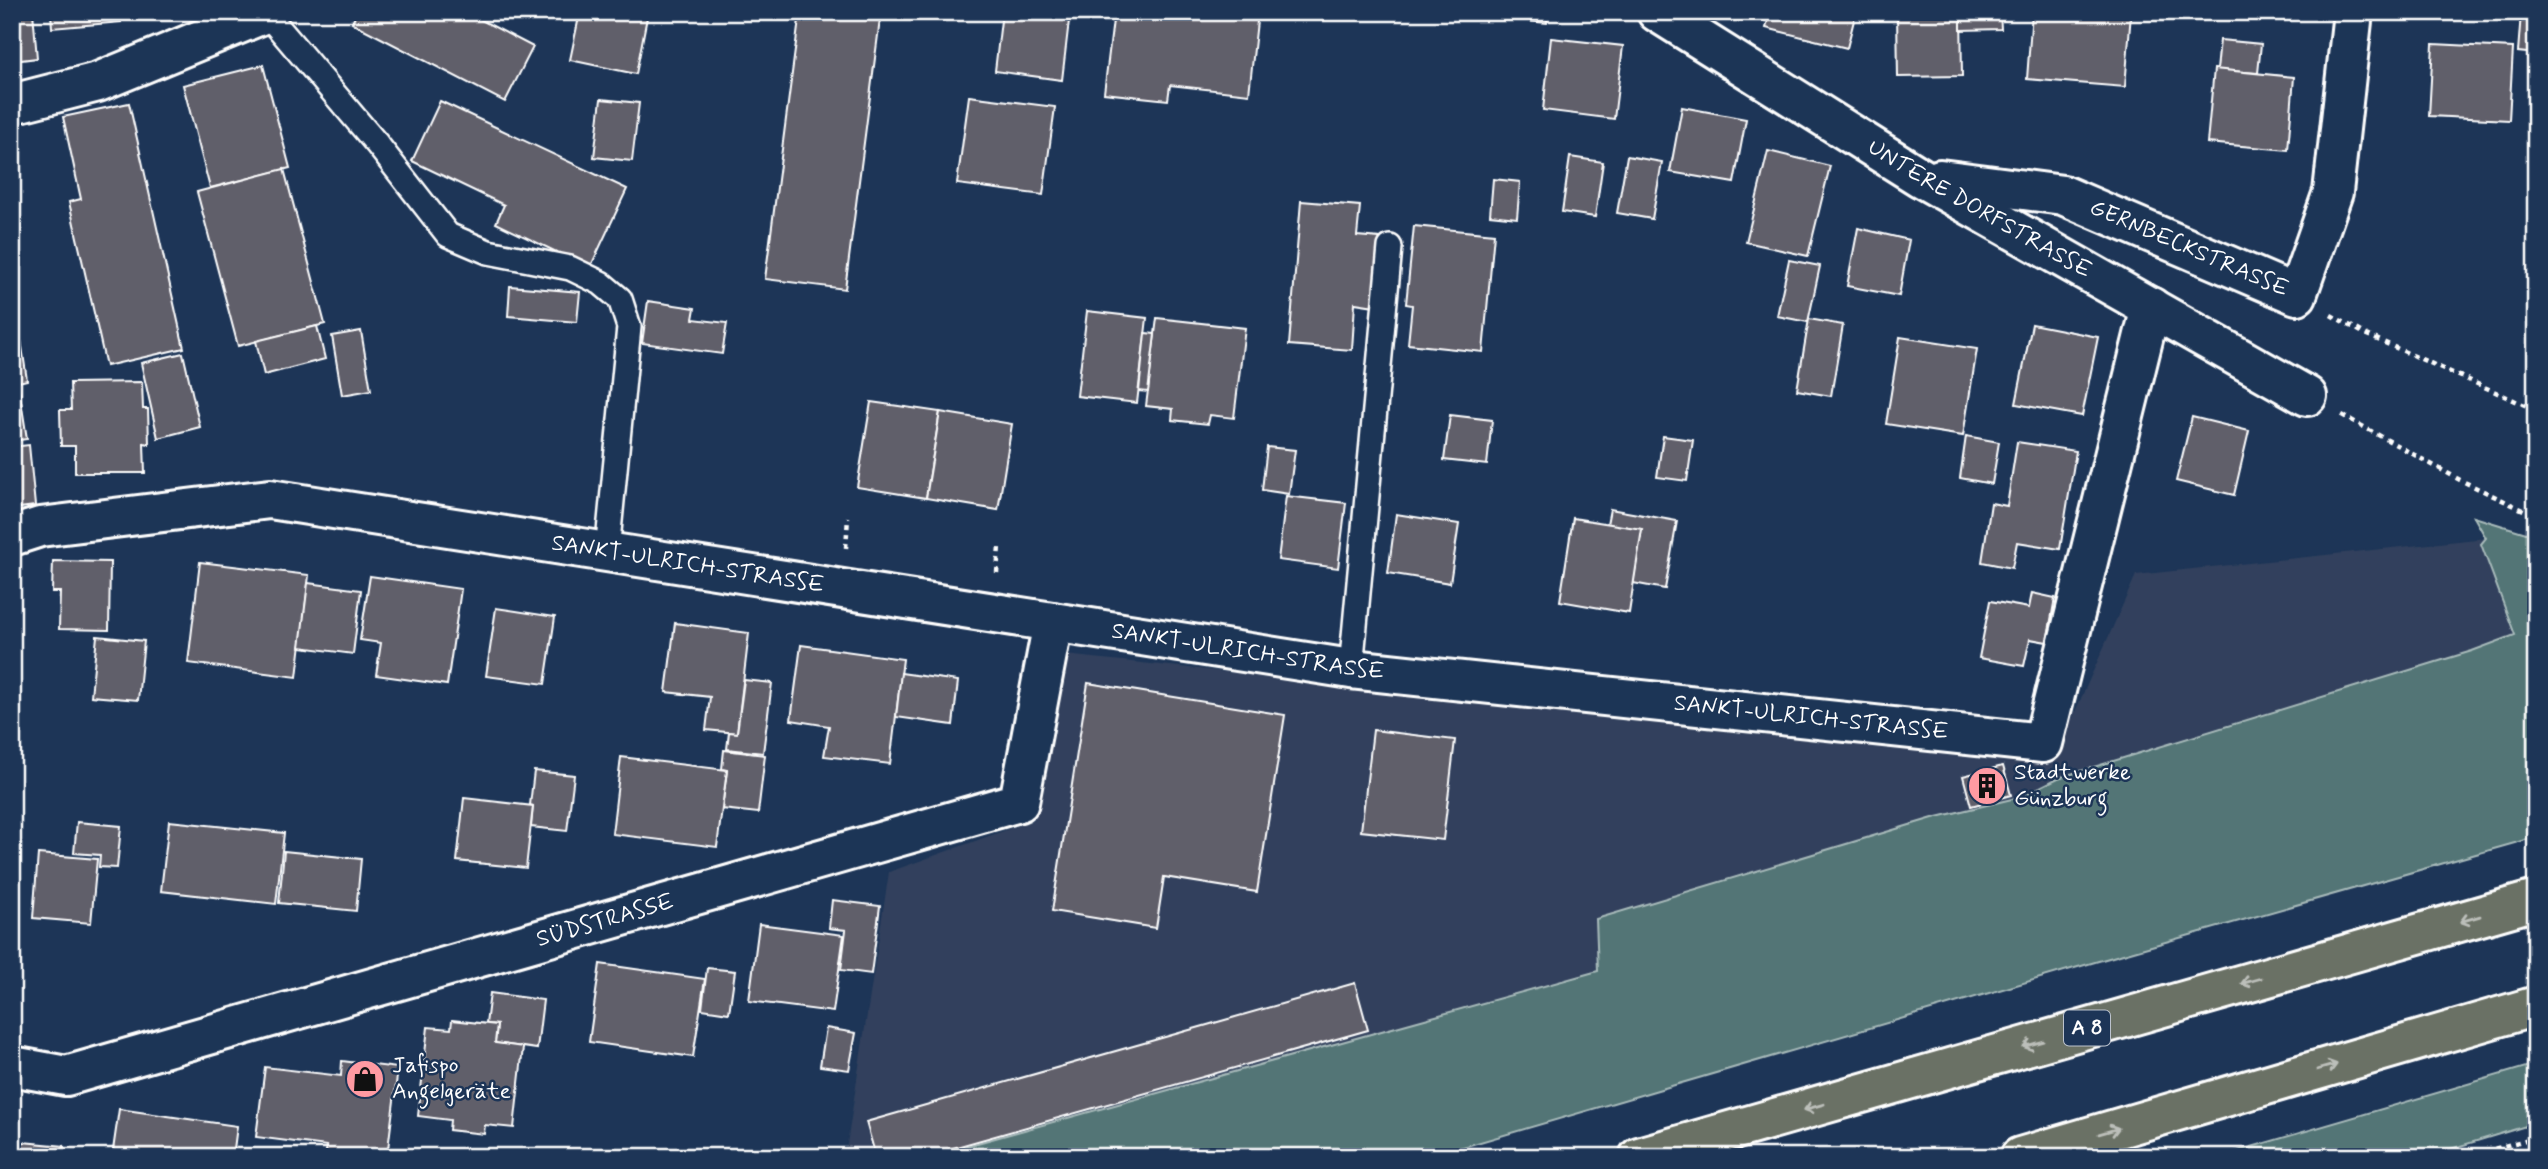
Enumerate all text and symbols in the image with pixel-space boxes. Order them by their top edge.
street label: UNTERE DORFSTRASSE [1862,133,2097,286]
street label: GERNBECKSTRASSE [2085,193,2293,305]
street label: SANKT-ULRICH-STRASSE [549,528,826,601]
street label: SANKT-ULRICH-STRASSE [1109,617,1386,687]
street label: SANKT-ULRICH-STRASSE [1672,689,1950,748]
place label: Stadtwerke Günzburg [2014,758,2131,816]
building icon: Stadtwerke Günzburg [1966,765,2008,807]
street label: SÜDSTRASSE [533,887,678,955]
one-way arrow [2459,913,2481,926]
one-way arrow [2241,976,2263,989]
road number: A 8 [2064,1010,2110,1046]
one-way arrow [2022,1038,2045,1051]
place label: Jafispo Angelgeräte [392,1051,511,1109]
shop icon: Jafispo Angelgeräte [344,1058,386,1100]
one-way arrow [2316,1059,2338,1072]
one-way arrow [1803,1101,1825,1114]
one-way arrow [2098,1124,2120,1137]

